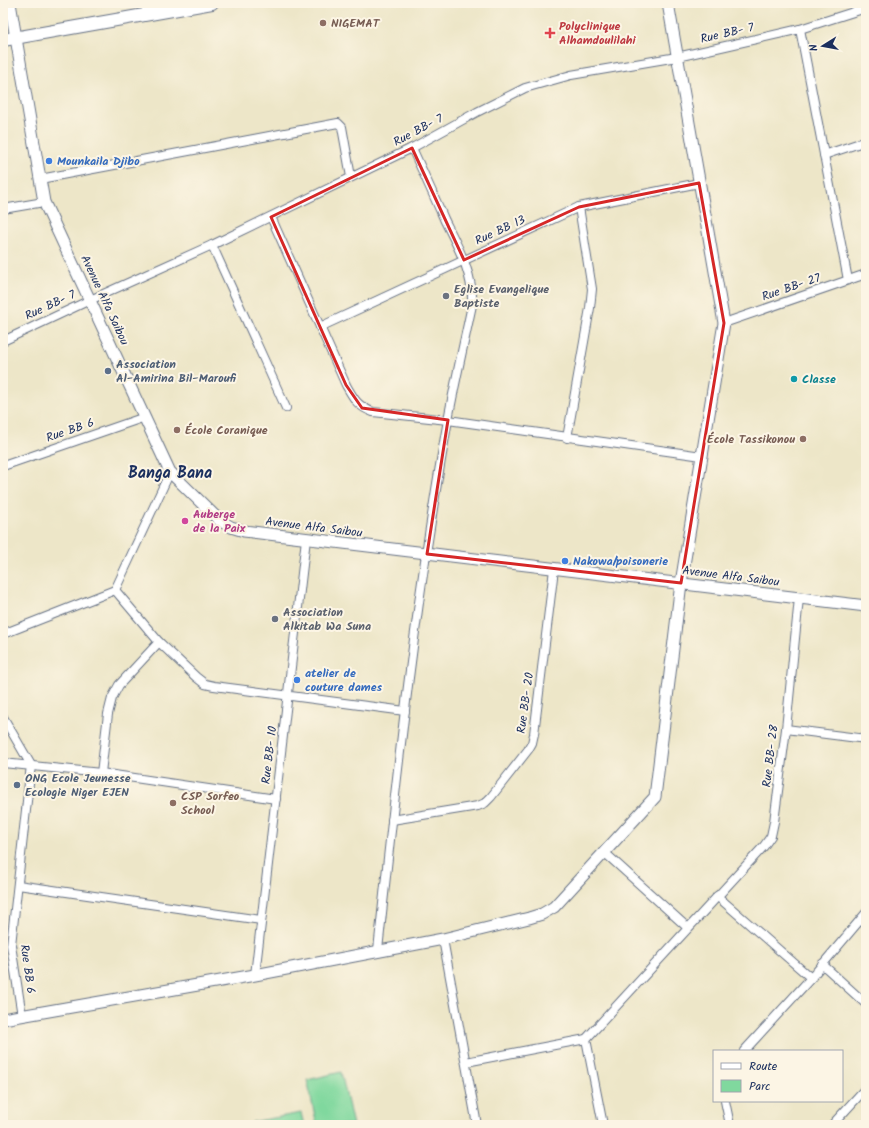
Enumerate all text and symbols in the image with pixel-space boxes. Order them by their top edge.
place label: NIGEMAT [331,14,381,33]
place label: Polyclinique Alhamdoulilahi [559,17,637,50]
marker: NIGEMAT [318,18,328,28]
street label: Rue BB- 7 [699,18,756,49]
north arrow [803,26,843,66]
marker: Polyclinique Alhamdoulilahi [544,27,556,39]
text: N [805,43,824,53]
street label: Rue BB- 7 [390,109,447,152]
place label: Mounkaila Djibo [57,152,140,171]
marker: Mounkaila Djibo [44,156,54,166]
street label: Rue BB 13 [472,210,529,250]
street label: Avenue Alfa Saibou [75,252,134,349]
street label: Rue BB- 27 [759,268,824,306]
place label: Eglise Evangelique Baptiste [454,280,549,313]
street label: Rue BB- 7 [22,285,79,326]
marker: Eglise Evangelique Baptiste [441,291,451,301]
place label: Association Al-Amirina Bil-Maroufi [116,355,236,388]
marker: Association Al-Amirina Bil-Maroufi [103,366,113,376]
place label: Classe [802,370,836,389]
marker: Classe [789,374,799,384]
street label: Rue BB 6 [44,413,97,448]
place label: École Coranique [185,421,268,440]
marker: École Coranique [172,425,182,435]
place label: École Tassikonou [707,430,795,449]
marker: École Tassikonou [798,434,808,444]
district label: Banga Bana [128,461,212,486]
place label: Auberge de la Paix [193,505,246,538]
street label: Avenue Alfa Saibou [264,512,364,543]
marker: Auberge de la Paix [180,516,190,526]
place label: Nakowa/poisonerie [573,552,668,571]
marker: Nakowa/poisonerie [560,556,570,566]
street label: Avenue Alfa Saibou [681,561,781,592]
place label: Association Alkitab Wa Suna [283,603,371,636]
marker: Association Alkitab Wa Suna [270,614,280,624]
place label: atelier de couture dames [305,664,383,697]
street label: Rue BB- 20 [512,671,539,735]
marker: atelier de couture dames [292,675,302,685]
street label: Rue BB- 28 [757,723,784,788]
street label: Rue BB- 10 [257,725,282,785]
place label: ONG Ecole Jeunesse Ecologie Niger EJEN [25,769,131,802]
marker: ONG Ecole Jeunesse Ecologie Niger EJEN [12,780,22,790]
place label: CSP Sorfeo School [181,787,240,820]
marker: CSP Sorfeo School [168,798,178,808]
street label: Rue BB 6 [15,943,40,995]
legend [713,1050,843,1102]
text: Route [749,1057,778,1076]
text: Parc [749,1077,770,1096]

